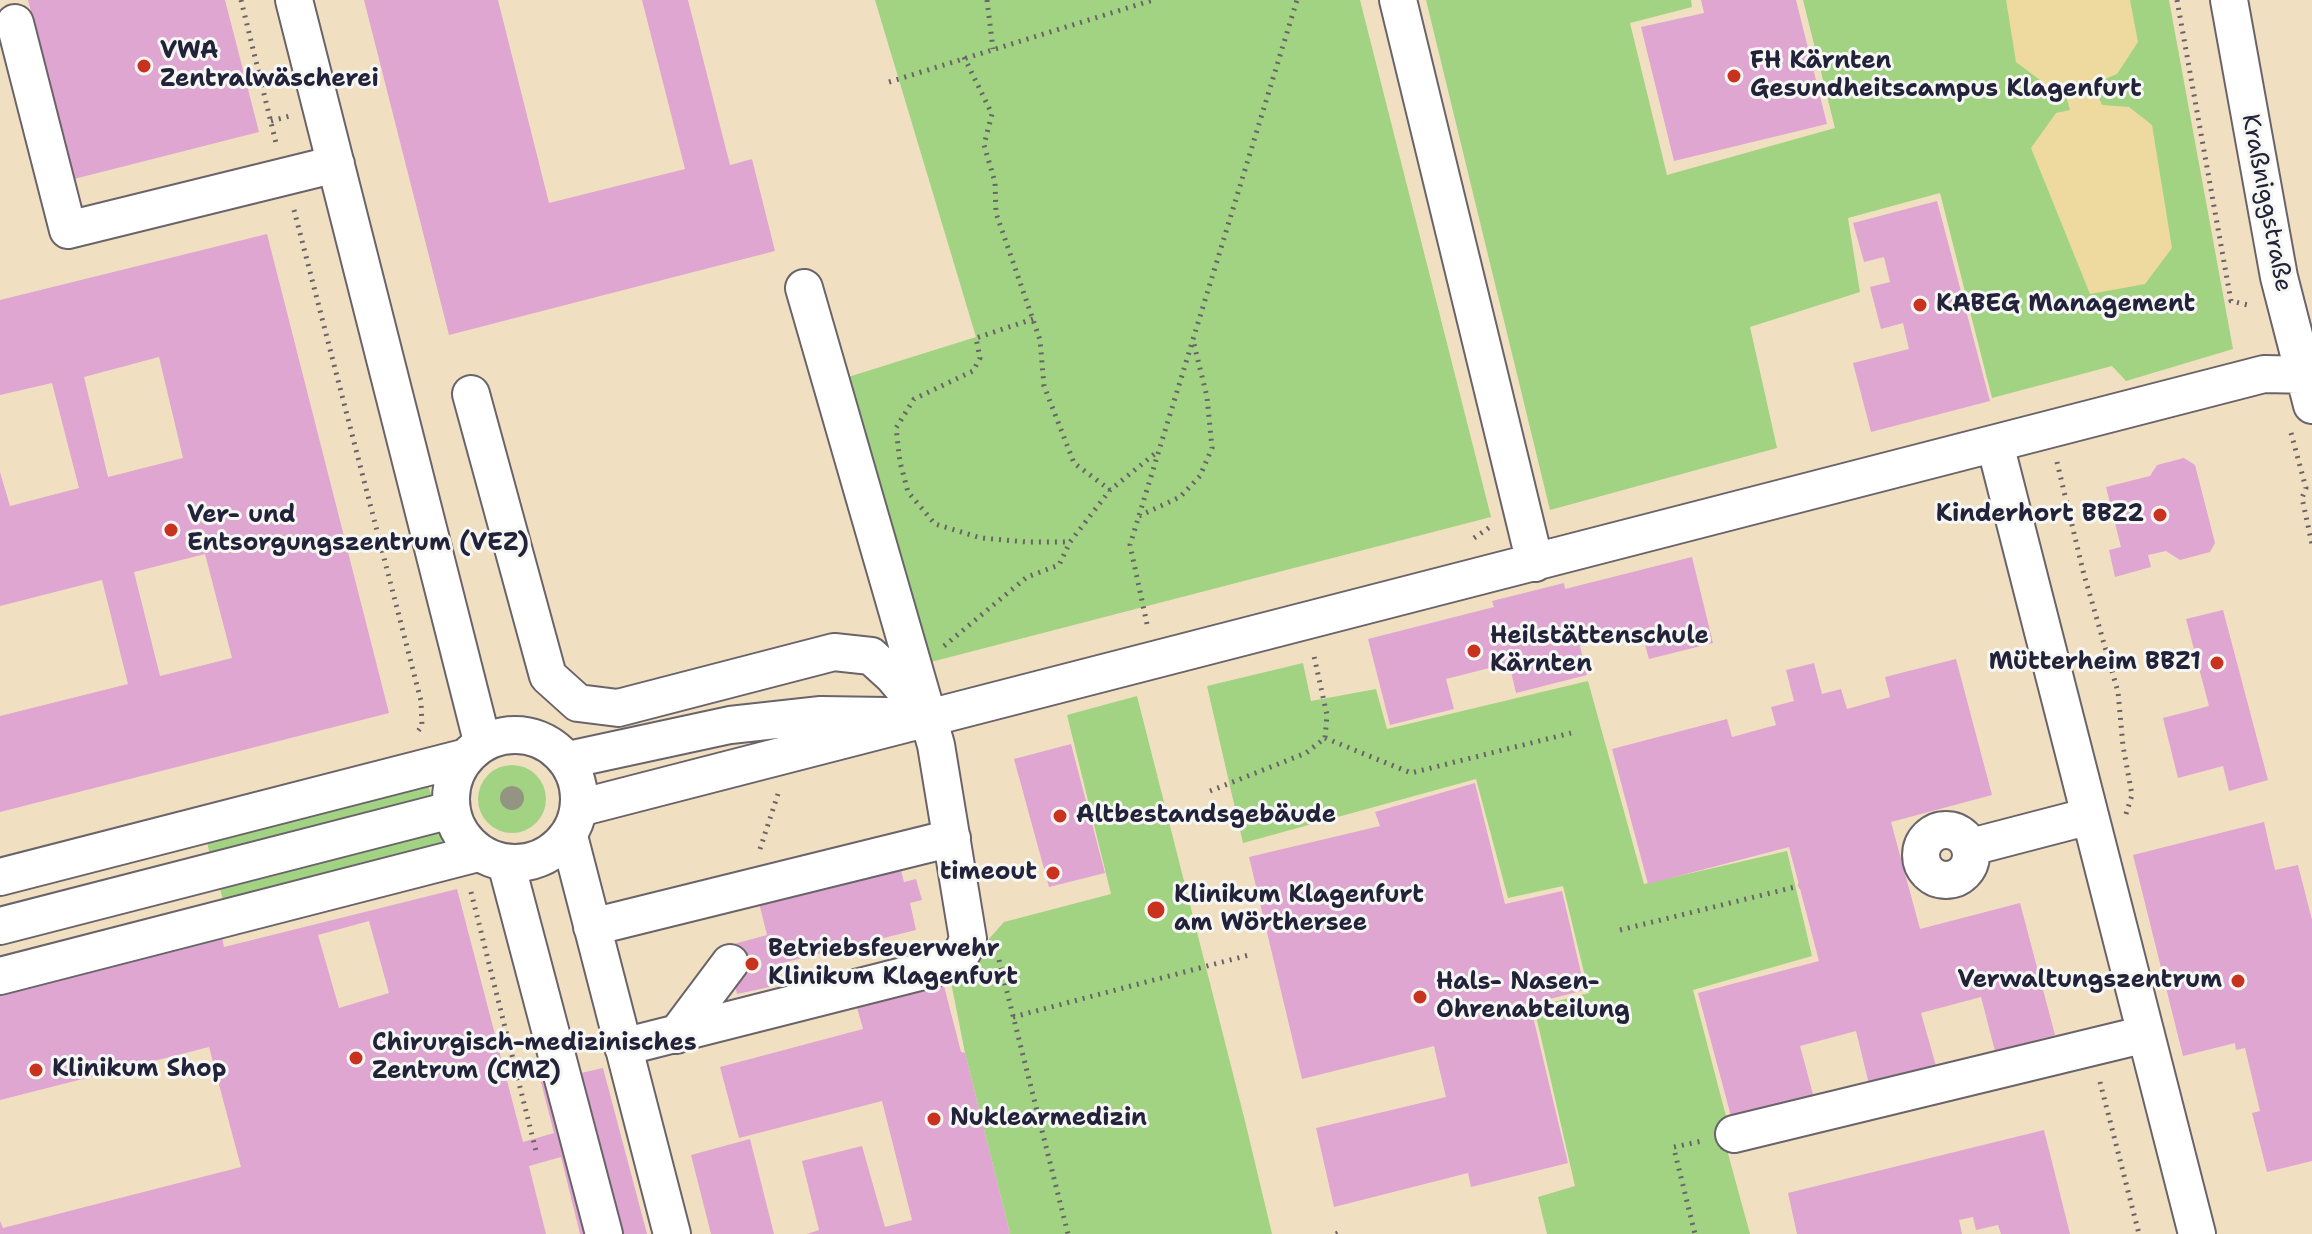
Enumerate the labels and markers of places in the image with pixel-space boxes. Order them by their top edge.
place label: VWA Zentralwäscherei [160,38,379,94]
place label: FH Kärnten Gesundheitscampus Klagenfurt [1750,48,2142,104]
marker: VWA Zentralwäscherei [135,57,153,75]
marker: FH Kärnten Gesundheitscampus Klagenfurt [1725,67,1743,85]
place label: KABEG Management [1936,291,2195,319]
marker: KABEG Management [1911,296,1929,314]
place label: Kinderhort BBZ2 [1936,501,2144,529]
place label: Ver- und Entsorgungszentrum (VEZ) [187,502,529,558]
marker: Kinderhort BBZ2 [2151,506,2169,524]
marker: Ver- und Entsorgungszentrum (VEZ) [162,521,180,539]
place label: Heilstättenschule Kärnten [1490,623,1709,679]
marker: Heilstättenschule Kärnten [1465,642,1483,660]
place label: Mütterheim BBZ1 [1989,649,2201,677]
marker: Mütterheim BBZ1 [2208,654,2226,672]
place label: Altbestandsgebäude [1076,802,1336,830]
marker: Altbestandsgebäude [1051,807,1069,825]
place label: timeout [940,859,1037,887]
marker: timeout [1044,864,1062,882]
place label: Klinikum Klagenfurt am Wörthersee [1174,882,1424,938]
marker: Klinikum Klagenfurt am Wörthersee [1145,899,1167,921]
place label: Betriebsfeuerwehr Klinikum Klagenfurt [768,936,1018,992]
marker: Betriebsfeuerwehr Klinikum Klagenfurt [743,955,761,973]
place label: Verwaltungszentrum [1958,967,2222,995]
place label: Hals- Nasen- Ohrenabteilung [1436,969,1630,1025]
marker: Verwaltungszentrum [2229,972,2247,990]
marker: Hals- Nasen- Ohrenabteilung [1411,988,1429,1006]
place label: Chirurgisch-medizinisches Zentrum (CMZ) [372,1030,697,1086]
marker: Chirurgisch-medizinisches Zentrum (CMZ) [347,1049,365,1067]
place label: Klinikum Shop [52,1056,226,1084]
marker: Klinikum Shop [27,1061,45,1079]
place label: Nuklearmedizin [950,1105,1147,1133]
marker: Nuklearmedizin [925,1110,943,1128]

